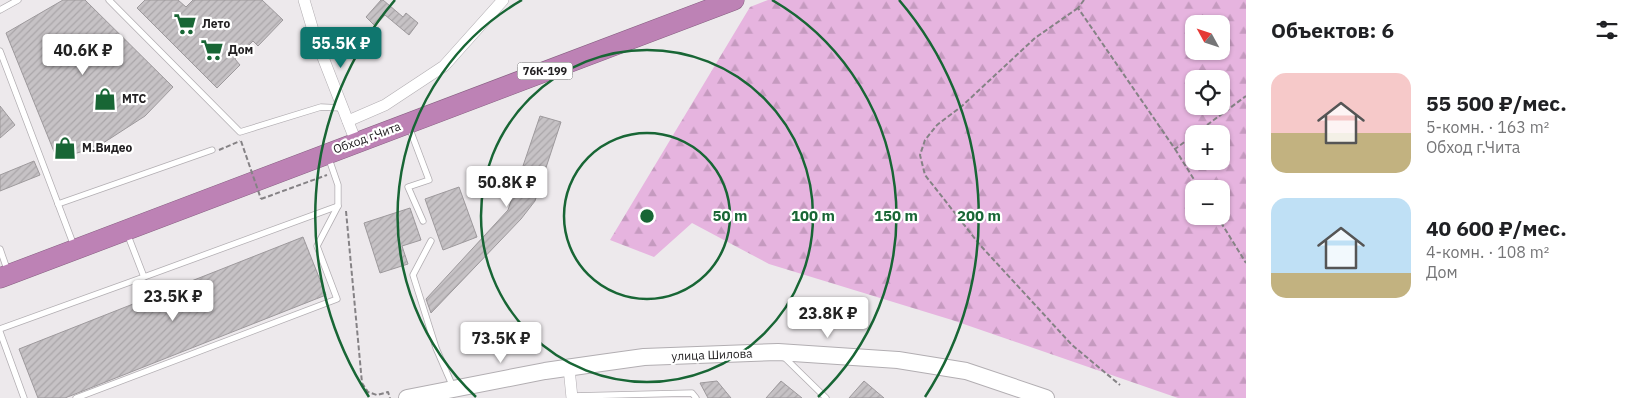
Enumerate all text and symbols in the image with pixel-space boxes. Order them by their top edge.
supermarket icon: Лето [172,11,198,37]
north arrow [1185,15,1230,60]
map controls [1185,15,1230,225]
place label: Лето [202,16,230,31]
text: Объектов: 6 [1271,16,1394,44]
icon: filters [1593,16,1621,44]
pin: 55.5K ₽ [295,27,387,69]
text: 55.5K ₽ [311,33,371,53]
pin: 40.6K ₽ [37,34,129,76]
supermarket icon: Дом [199,37,225,63]
text: 40.6K ₽ [53,40,113,60]
place label: Дом [228,42,253,57]
road number: 76К-199 [518,62,572,80]
button: locate [1185,70,1230,115]
shop icon: МТС [92,86,118,112]
text: 55 500 ₽/мес. [1426,89,1567,117]
place label: МТС [122,91,147,106]
icon: home [1311,93,1371,153]
text: 5-комн. · 163 m² [1426,117,1549,137]
street label: Обход г.Чита [331,118,403,157]
button: + [1185,125,1230,170]
shop icon: М.Видео [52,135,78,161]
text: Обход г.Чита [1426,137,1520,157]
place label: М.Видео [82,140,132,155]
pin: 50.8K ₽ [461,166,553,208]
text: 50.8K ₽ [477,172,537,192]
button: − [1185,180,1230,225]
text: 50 m [713,206,747,225]
text: 100 m [791,206,835,225]
text: 150 m [874,206,918,225]
text: 200 m [957,206,1001,225]
centre of rings [638,207,656,225]
text: 40 600 ₽/мес. [1426,214,1567,242]
icon: home [1311,218,1371,278]
text: 4-комн. · 108 m² [1426,242,1549,262]
text: Дом [1426,262,1458,282]
pin: 23.5K ₽ [127,280,219,322]
text: 23.5K ₽ [143,286,203,306]
pin: 23.8K ₽ [782,296,874,339]
text: 23.8K ₽ [798,303,858,323]
pin: 73.5K ₽ [455,322,547,364]
text: 73.5K ₽ [471,328,531,348]
street label: улица Шилова [671,346,753,363]

